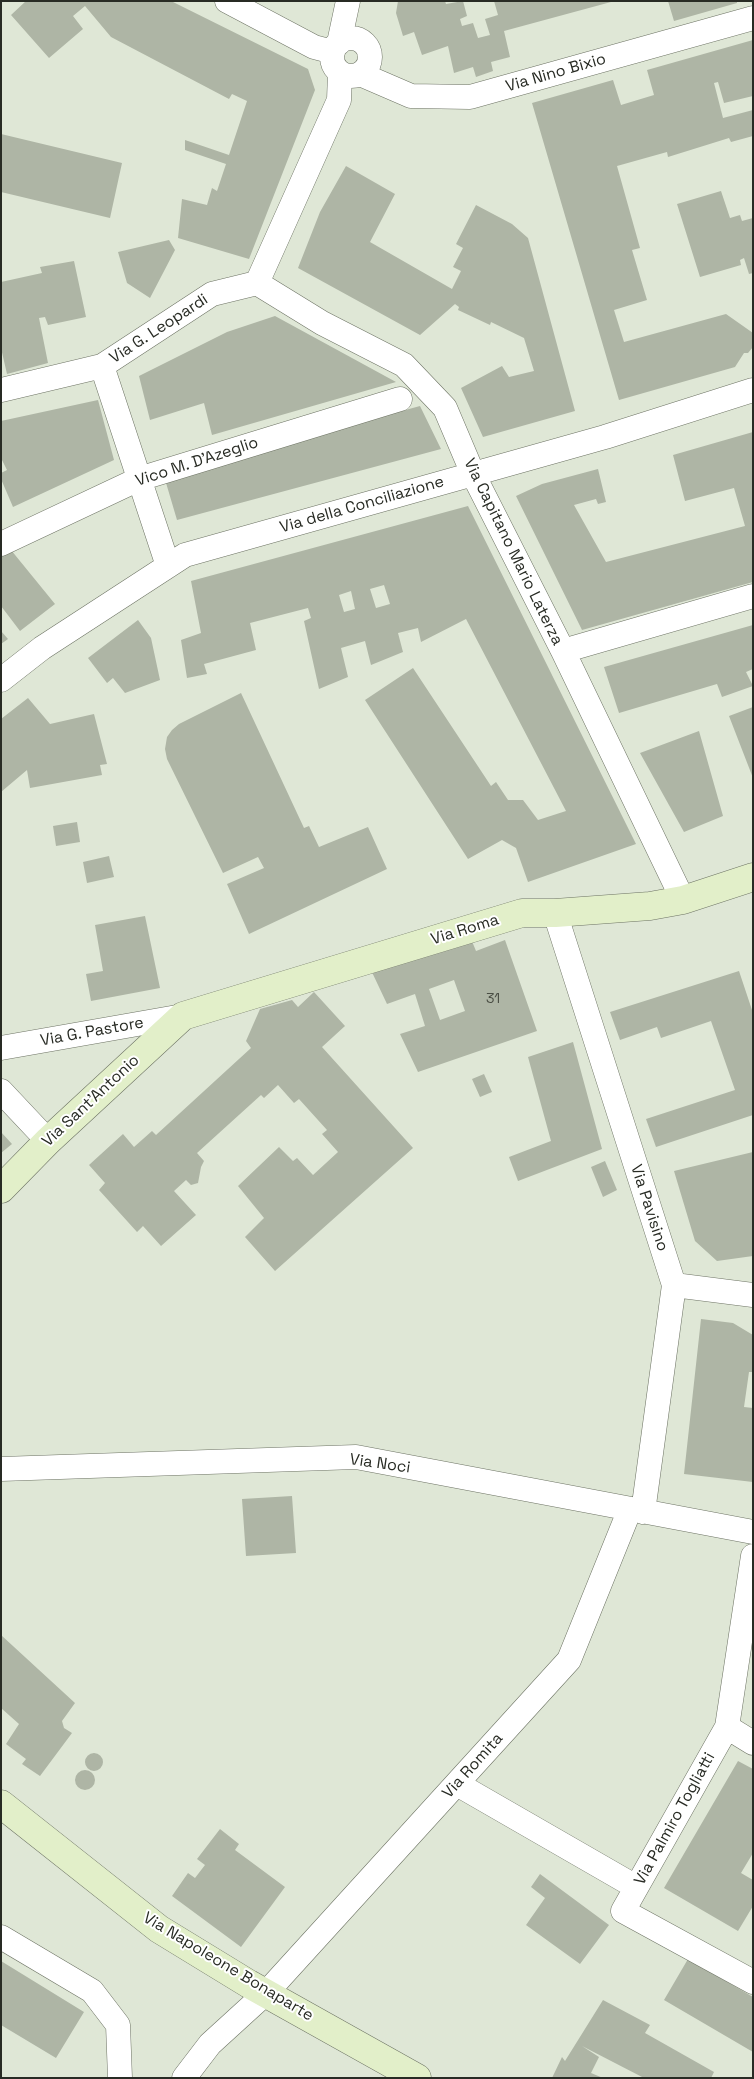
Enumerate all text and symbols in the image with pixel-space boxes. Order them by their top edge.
street label: Via Nino Bixio [504,50,608,96]
street label: Via G. Leopardi [106,290,212,368]
street label: Vico M. D'Azeglio [133,433,261,491]
street label: Via Capitano Mario Laterza [459,455,567,649]
street label: Via della Conciliazione [278,472,446,538]
street label: Via Roma [429,911,501,949]
house number: 31 [486,991,500,1007]
street label: Via G. Pastore [39,1013,145,1051]
street label: Via Sant'Antonio [38,1051,144,1151]
street label: Via Pavisino [626,1162,672,1254]
street label: Via Noci [348,1450,412,1478]
street label: Via Romita [439,1729,507,1803]
street label: Via Palmiro Togliatti [631,1749,719,1889]
street label: Via Napoleone Bonaparte [139,1908,317,2026]

